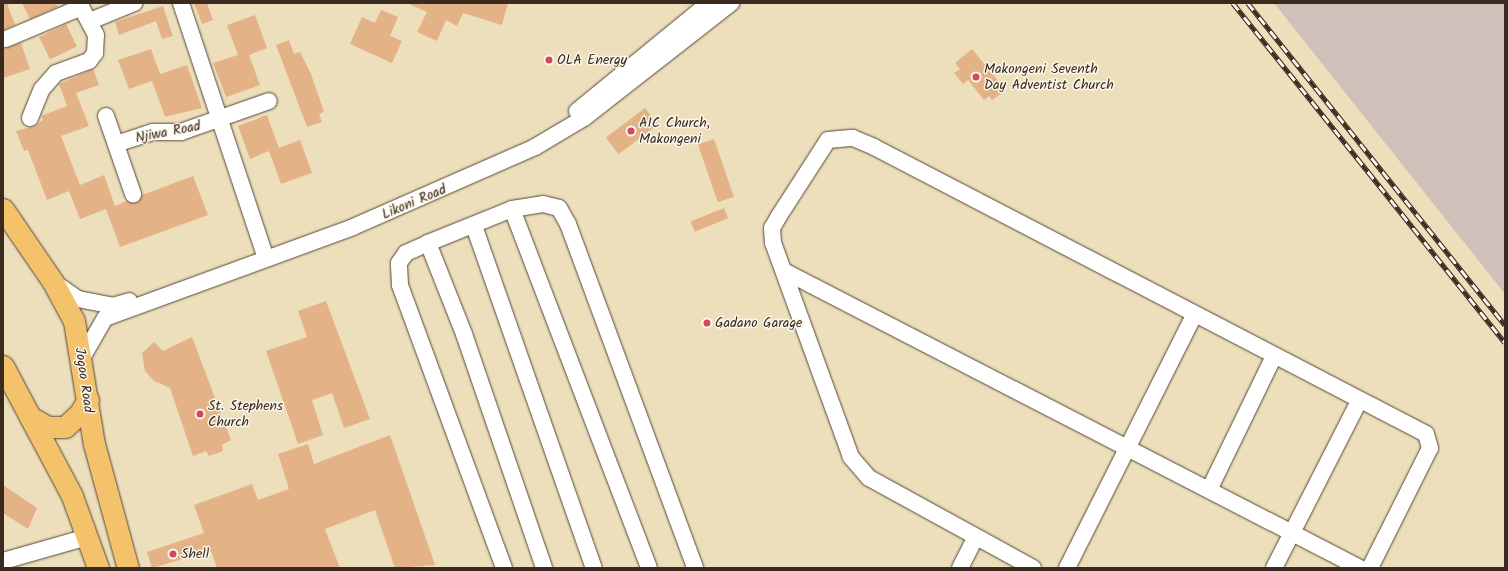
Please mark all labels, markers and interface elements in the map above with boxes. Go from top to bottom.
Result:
place label: OLA Energy [557,52,627,68]
marker: OLA Energy [544,55,554,65]
place label: Makongeni Seventh Day Adventist Church [984,61,1114,94]
marker: Makongeni Seventh Day Adventist Church [971,72,981,82]
place label: AIC Church, Makongeni [639,115,710,148]
street label: Njiwa Road [134,117,202,147]
marker: AIC Church, Makongeni [626,126,636,136]
street label: Likoni Road [379,181,449,223]
place label: Gadano Garage [715,315,802,331]
marker: Gadano Garage [702,318,712,328]
street label: Jogoo Road [71,346,97,414]
place label: St. Stephens Church [208,398,283,430]
marker: St. Stephens Church [195,409,205,419]
place label: Shell [181,546,209,562]
marker: Shell [168,549,178,559]

